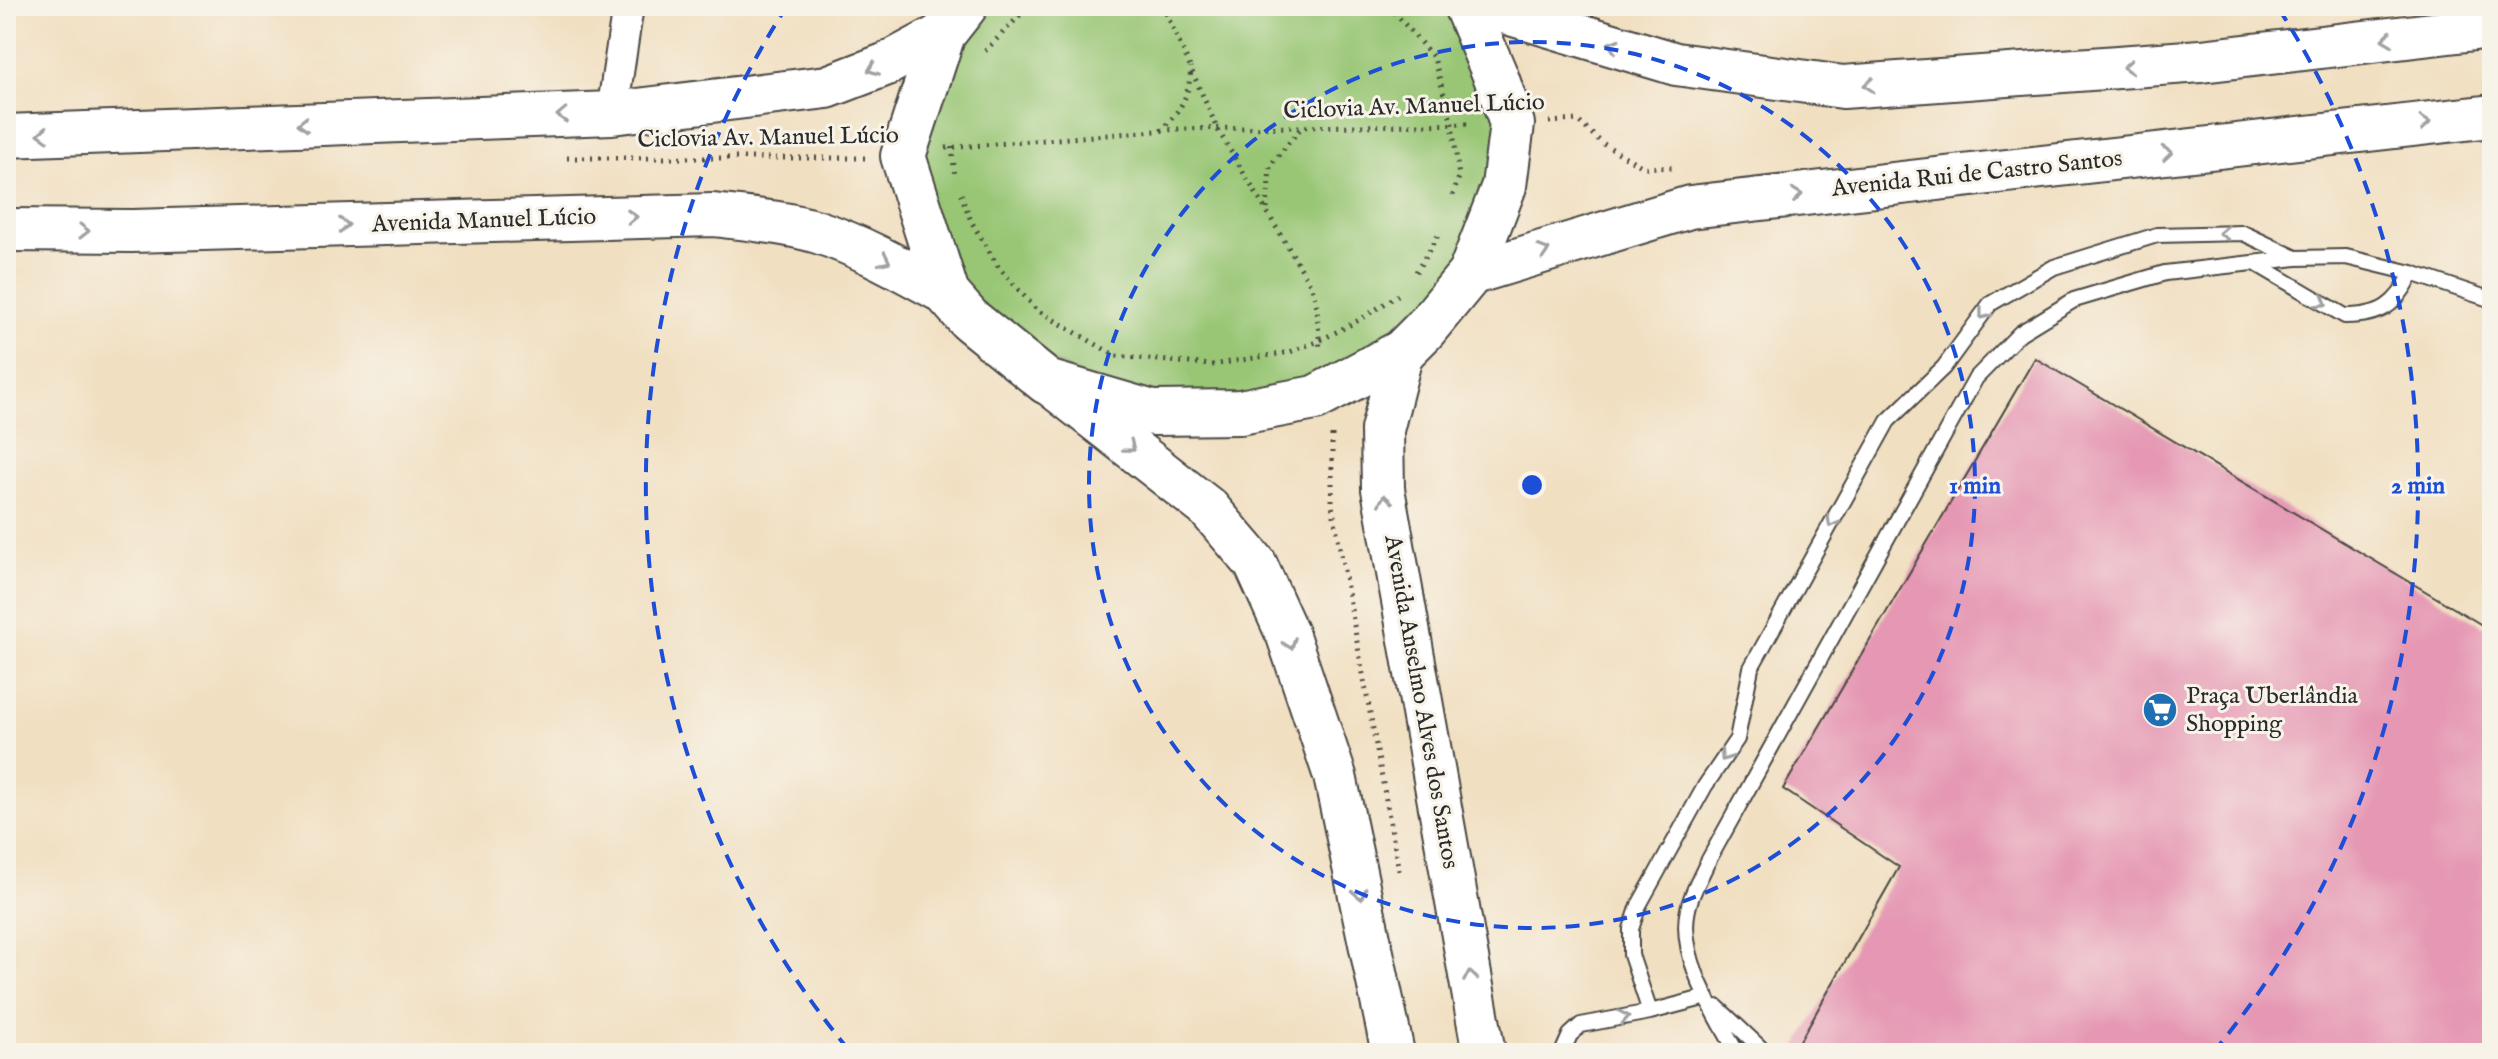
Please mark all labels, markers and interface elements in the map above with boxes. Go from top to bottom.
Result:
one-way arrow [2380,31,2393,48]
one-way arrow [1607,38,1621,54]
one-way arrow [2121,58,2134,75]
one-way arrow [867,59,881,76]
one-way arrow [1862,76,1875,93]
street label: Ciclovia Av. Manuel Lúcio [1283,87,1545,127]
one-way arrow [555,106,568,123]
one-way arrow [296,115,309,132]
one-way arrow [2419,115,2432,132]
street label: Ciclovia Av. Manuel Lúcio [637,120,899,156]
one-way arrow [36,125,49,142]
street label: Avenida Rui de Castro Santos [1829,143,2124,205]
one-way arrow [2160,144,2173,161]
one-way arrow [1791,186,1804,203]
street label: Avenida Manuel Lúcio [370,202,597,240]
one-way arrow [626,209,639,226]
one-way arrow [338,217,351,234]
one-way arrow [78,222,91,240]
one-way arrow [2217,224,2230,242]
one-way arrow [1537,244,1551,260]
one-way arrow [876,250,891,266]
one-way arrow [2313,292,2328,308]
one-way arrow [1979,305,1993,320]
one-way arrow [1121,437,1136,451]
centre of rings [1518,471,1546,499]
text: 1 min [1949,471,2001,502]
text: 2 min [2391,471,2445,502]
one-way arrow [1378,493,1395,507]
one-way arrow [1826,514,1842,528]
street label: Avenida Anselmo Alves dos Santos [1376,532,1466,871]
one-way arrow [1281,636,1297,650]
place label: Praça Uberlândia Shopping [2186,681,2359,740]
supermarket icon: Praça Uberlândia Shopping [2141,691,2179,729]
one-way arrow [1720,748,1735,762]
one-way arrow [1351,887,1368,900]
one-way arrow [1463,969,1480,983]
one-way arrow [1616,1009,1630,1026]

